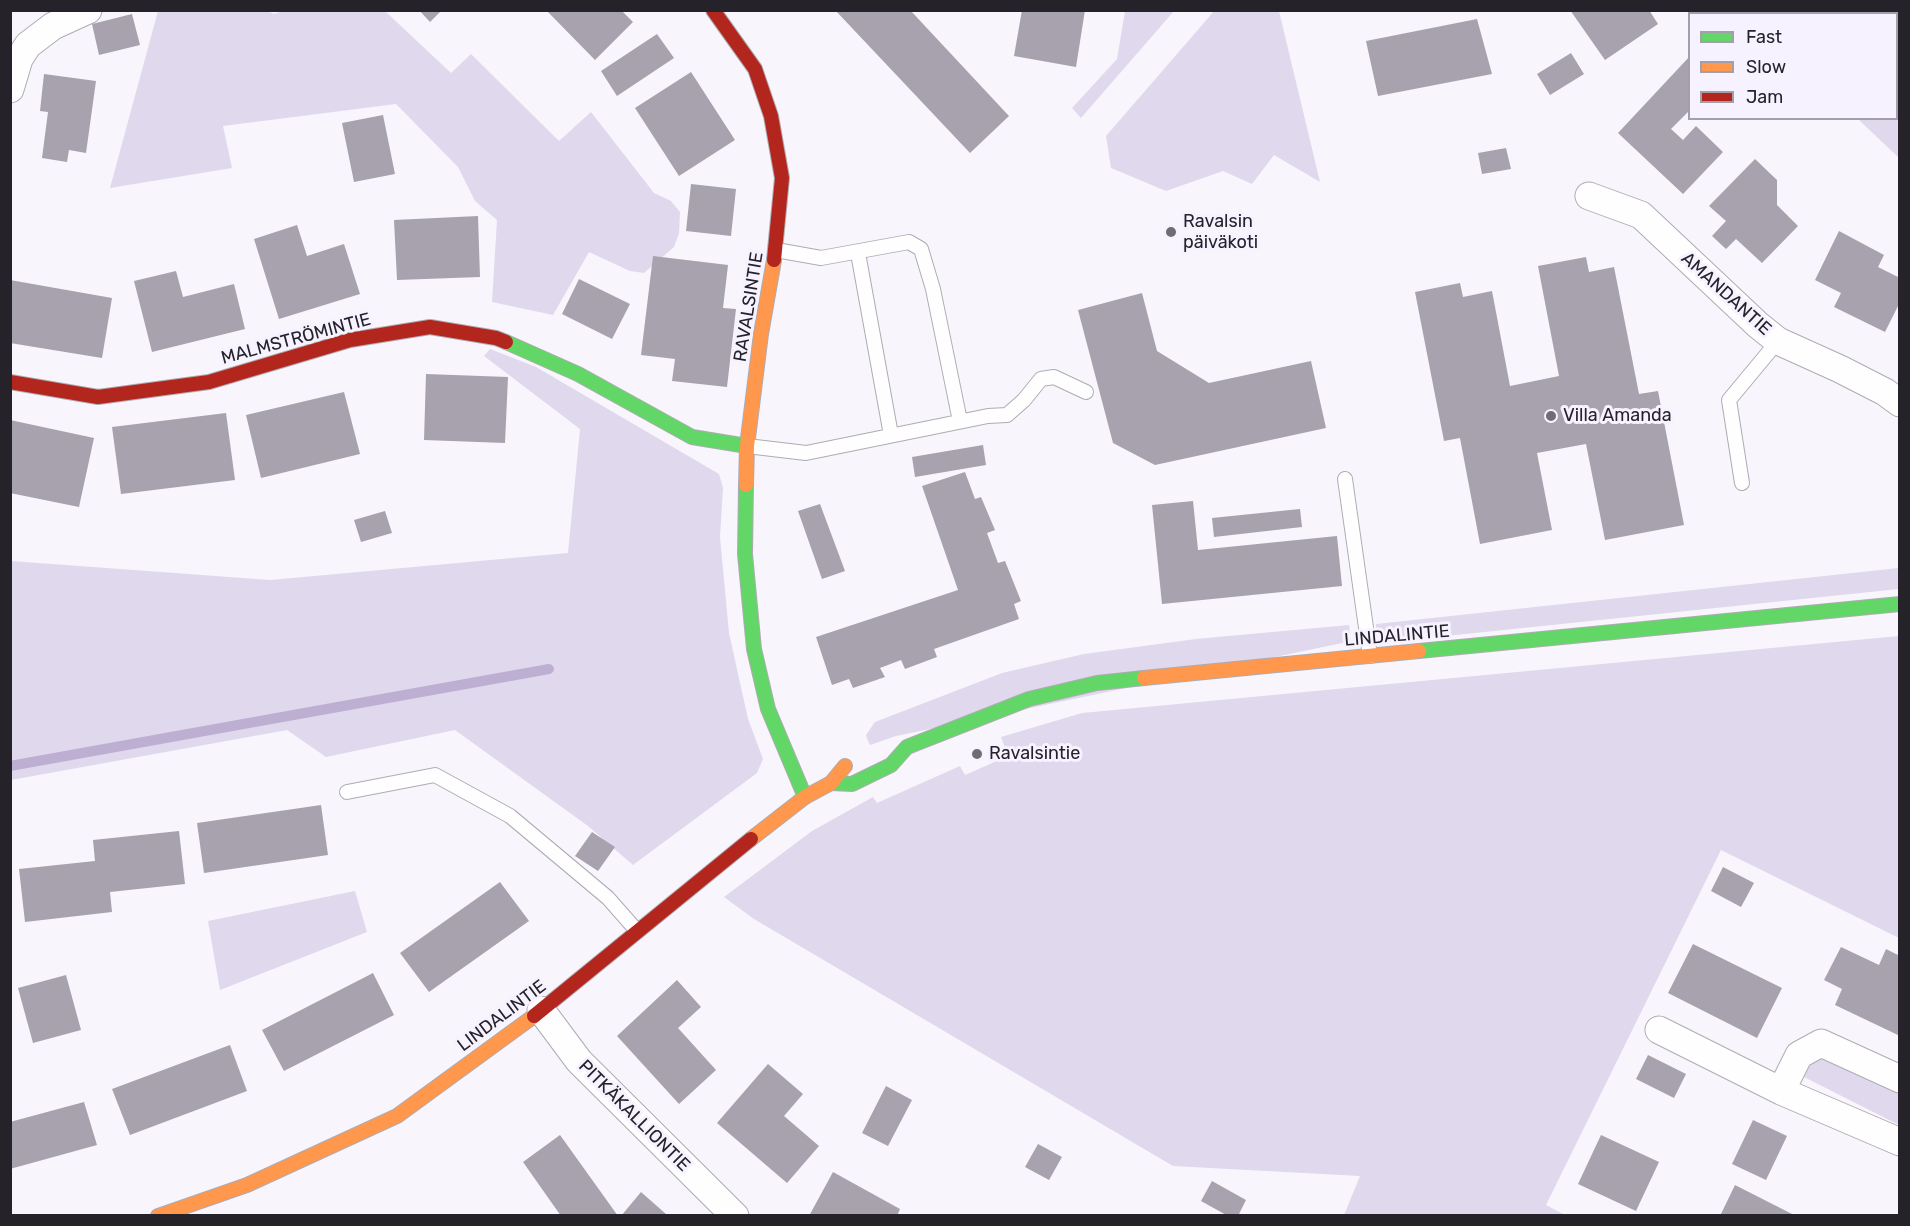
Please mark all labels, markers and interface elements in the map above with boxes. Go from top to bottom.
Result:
legend [1688,12,1898,120]
text: Fast [1746,26,1782,48]
text: Slow [1746,56,1786,78]
text: Jam [1746,86,1783,108]
place label: Ravalsin päiväkoti [1183,211,1258,254]
marker: Ravalsin päiväkoti [1164,225,1178,239]
street label: AMANDANTIE [1676,248,1776,340]
street label: RAVALSINTIE [730,251,768,363]
street label: MALMSTRÖMINTIE [219,309,373,369]
place label: Villa Amanda [1563,405,1672,427]
marker: Villa Amanda [1544,409,1558,423]
street label: LINDALINTIE [1343,621,1451,651]
place label: Ravalsintie [989,743,1080,765]
marker: Ravalsintie [970,747,984,761]
street label: LINDALINTIE [453,976,551,1056]
street label: PITKÄKALLIONTIE [574,1056,694,1176]

